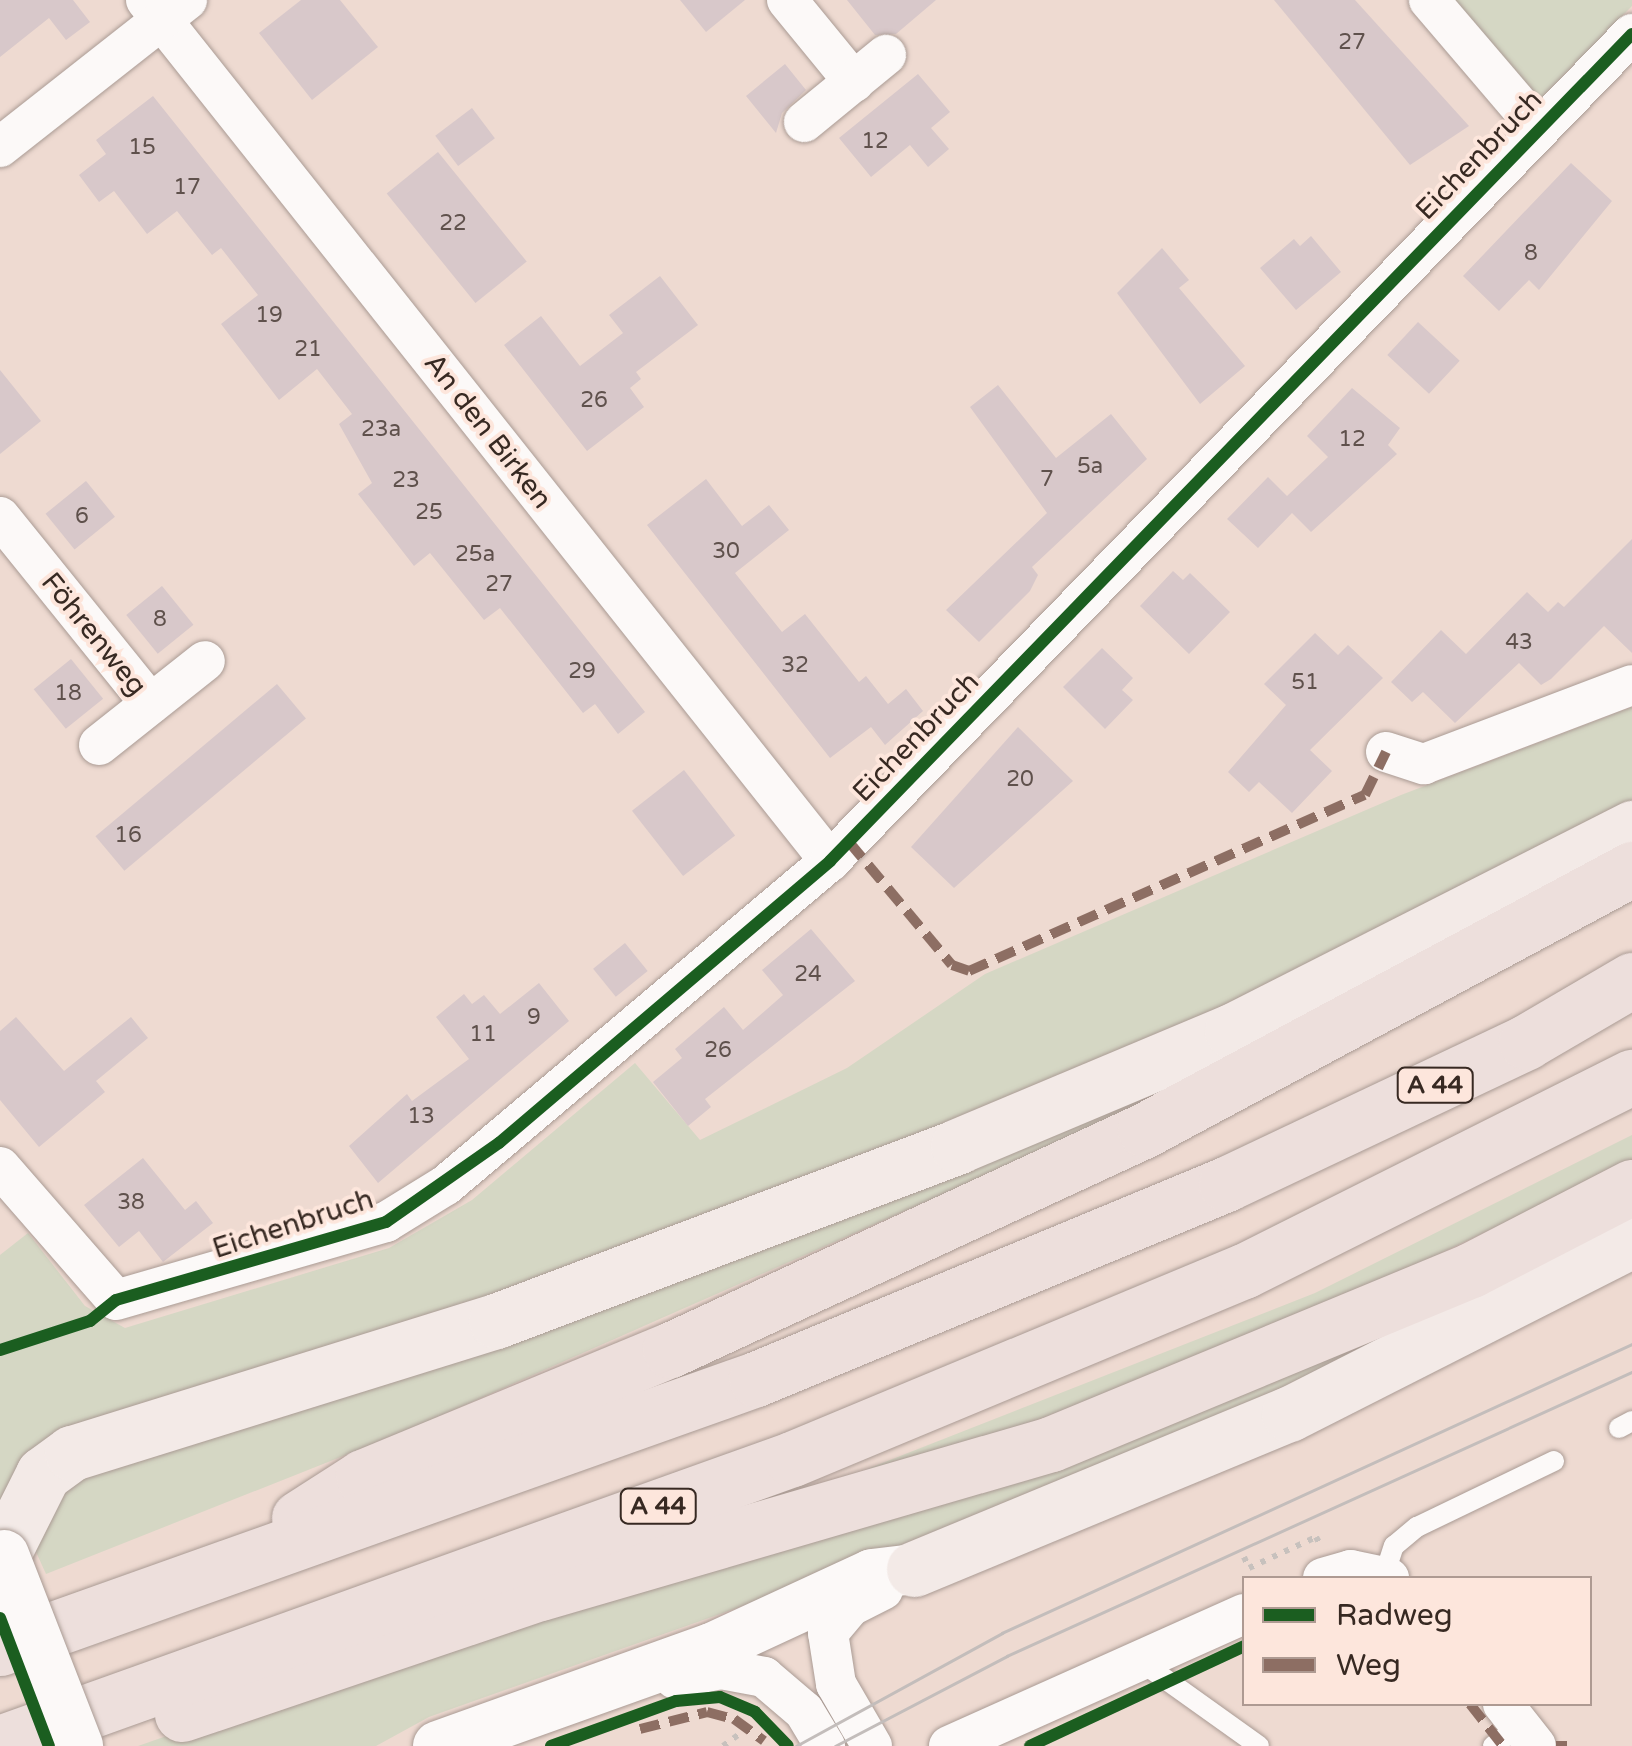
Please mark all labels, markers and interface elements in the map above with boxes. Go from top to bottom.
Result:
house number: 27 [1338,30,1366,56]
street label: Eichenbruch [1409,83,1549,227]
house number: 12 [861,129,889,155]
house number: 15 [128,135,156,161]
house number: 17 [173,175,201,201]
house number: 22 [439,211,467,237]
house number: 8 [1524,241,1538,267]
house number: 19 [255,303,283,329]
house number: 21 [294,337,322,363]
street label: An den Birken [417,347,559,515]
house number: 26 [580,388,608,414]
house number: 23a [361,417,401,443]
house number: 12 [1338,427,1366,453]
house number: 5a [1077,454,1103,480]
house number: 7 [1040,467,1054,493]
house number: 23 [392,468,420,494]
house number: 25 [415,500,443,526]
house number: 6 [75,504,89,530]
house number: 30 [712,539,740,565]
house number: 25a [455,542,495,568]
street label: Föhrenweg [34,566,154,702]
house number: 27 [485,572,513,598]
house number: 8 [153,607,167,633]
house number: 43 [1505,630,1533,656]
house number: 32 [781,653,809,679]
house number: 29 [568,659,596,685]
street label: Eichenbruch [846,665,986,809]
house number: 51 [1291,670,1319,696]
house number: 18 [54,681,82,707]
house number: 20 [1006,767,1034,793]
house number: 16 [114,823,142,849]
house number: 24 [794,962,822,988]
house number: 9 [527,1005,541,1031]
house number: 11 [469,1022,497,1048]
house number: 26 [704,1038,732,1064]
road number: A 44 [1395,1065,1475,1105]
house number: 13 [407,1104,435,1130]
street label: Eichenbruch [208,1182,378,1266]
house number: 38 [117,1190,145,1216]
road number: A 44 [618,1486,698,1526]
legend [1242,1576,1592,1706]
text: Radweg [1336,1597,1453,1634]
text: Weg [1336,1647,1401,1684]

